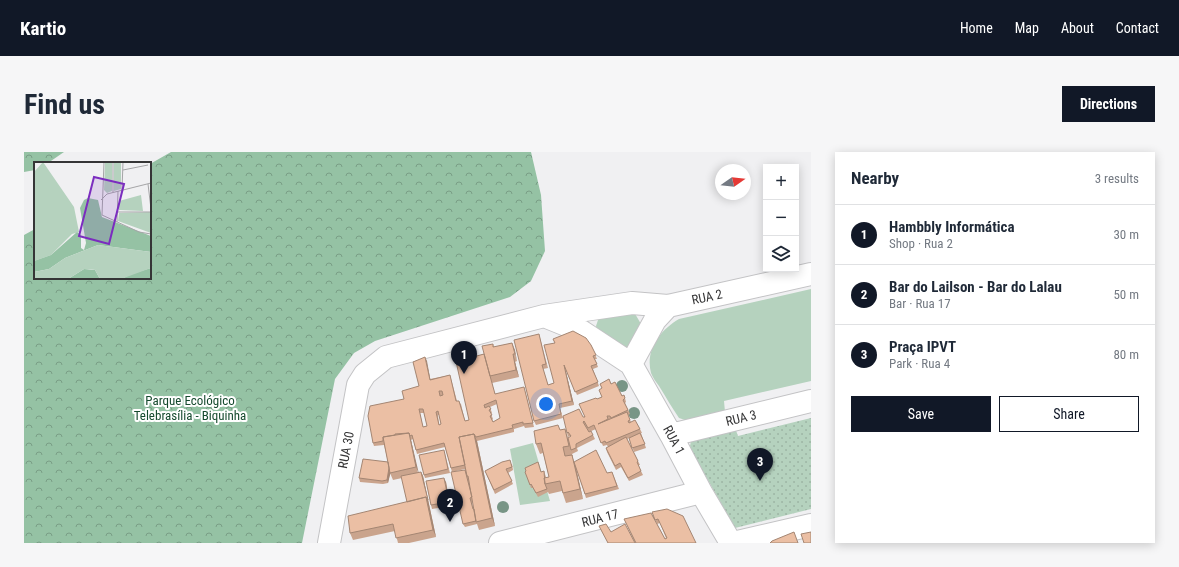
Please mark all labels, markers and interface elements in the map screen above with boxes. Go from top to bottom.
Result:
text: Kartio [20,17,66,40]
text: Home [960,20,993,36]
text: Map [1015,20,1039,36]
text: About [1061,20,1094,36]
text: Contact [1116,20,1159,36]
button: Directions [1062,86,1155,122]
text: Find us [24,88,105,121]
inset map [34,162,151,279]
north arrow [715,164,751,200]
map controls [763,164,799,272]
button: + [763,164,799,200]
text: Nearby [851,168,899,188]
text: 3 results [1095,171,1139,186]
button: − [763,200,799,236]
text: Hambbly Informática [889,218,1015,236]
text: 1 [861,227,867,242]
text: 30 m [1113,227,1139,242]
button: layers [763,236,799,272]
text: Shop · Rua 2 [889,236,953,251]
text: Bar do Lailson - Bar do Lalau [889,278,1062,296]
street label: RUA 2 [690,286,724,308]
text: 2 [861,287,867,302]
text: 50 m [1113,287,1139,302]
text: Bar · Rua 17 [889,296,951,311]
text: Praça IPVT [889,338,956,356]
pin: 1 [451,341,477,374]
text: 3 [861,347,867,362]
text: 80 m [1113,347,1139,362]
text: Park · Rua 4 [889,356,950,371]
park label: Parque Ecológico Telebrasília - Biquinha [134,393,246,423]
your location [536,394,556,414]
button: Save [851,396,991,432]
button: Share [999,396,1139,432]
street label: RUA 3 [724,407,758,429]
street label: RUA 1 [660,423,688,457]
street label: RUA 30 [335,430,357,470]
pin: 3 [747,448,773,481]
pin: 2 [437,489,463,522]
street label: RUA 17 [580,506,620,530]

